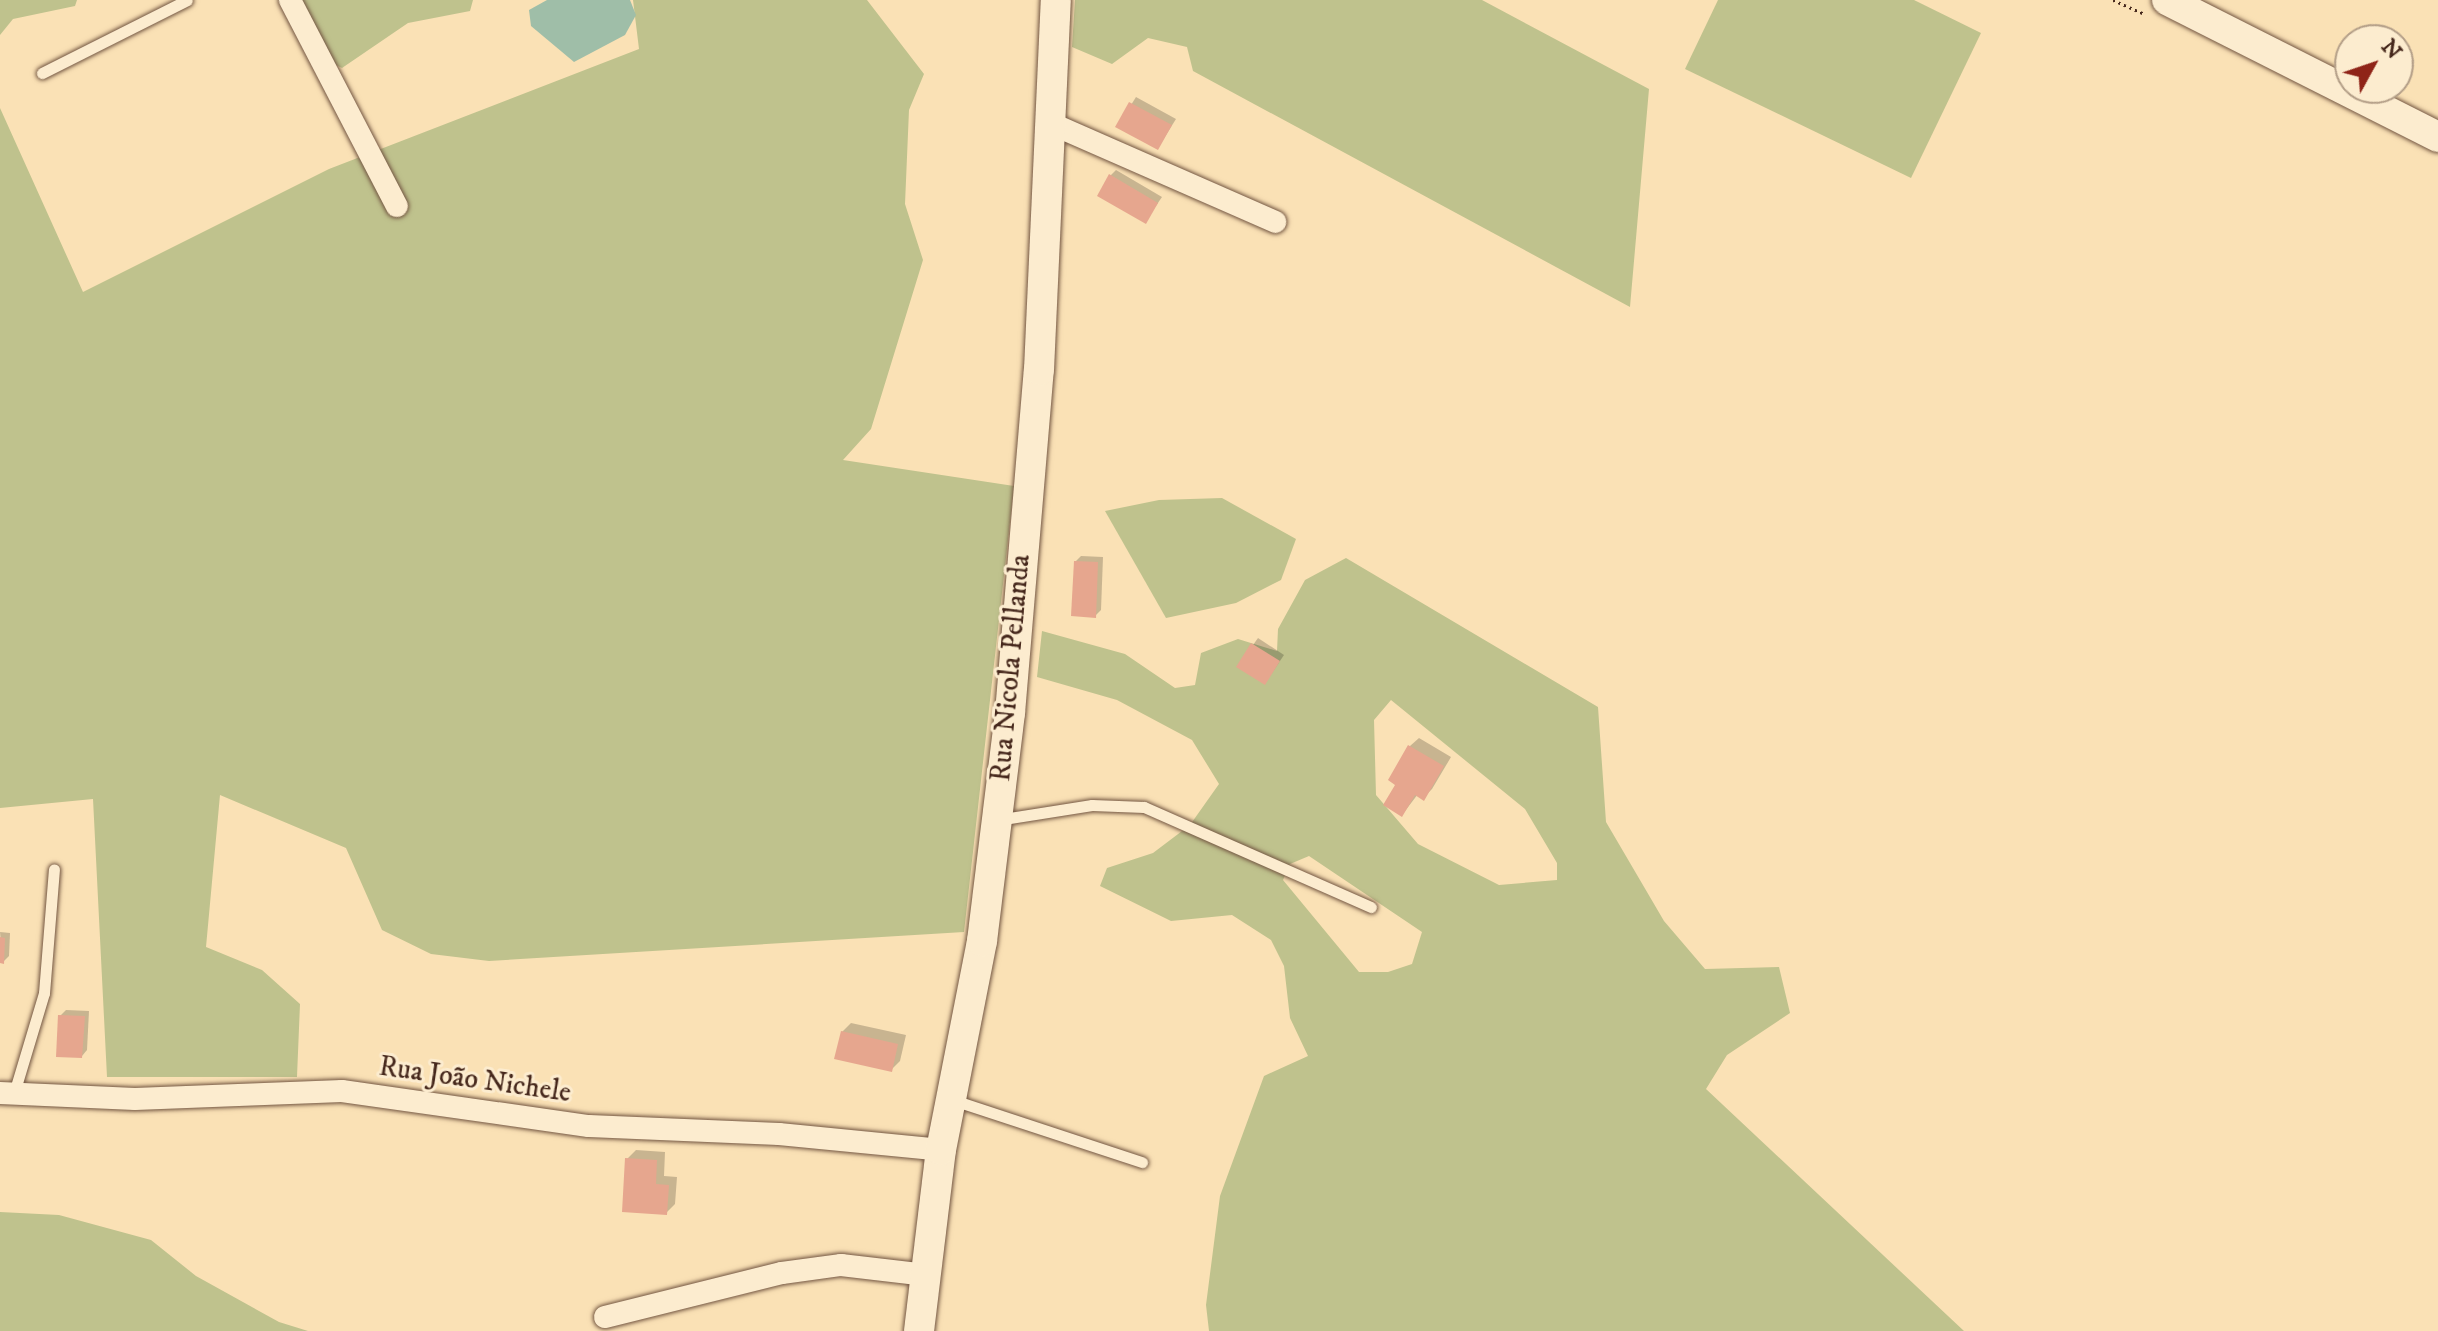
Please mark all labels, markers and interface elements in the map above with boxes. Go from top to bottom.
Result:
north arrow [2334,24,2414,104]
text: N [2375,34,2407,65]
street label: Rua Nicola Pellanda [984,553,1038,783]
street label: Rua João Nichele [377,1050,573,1110]

